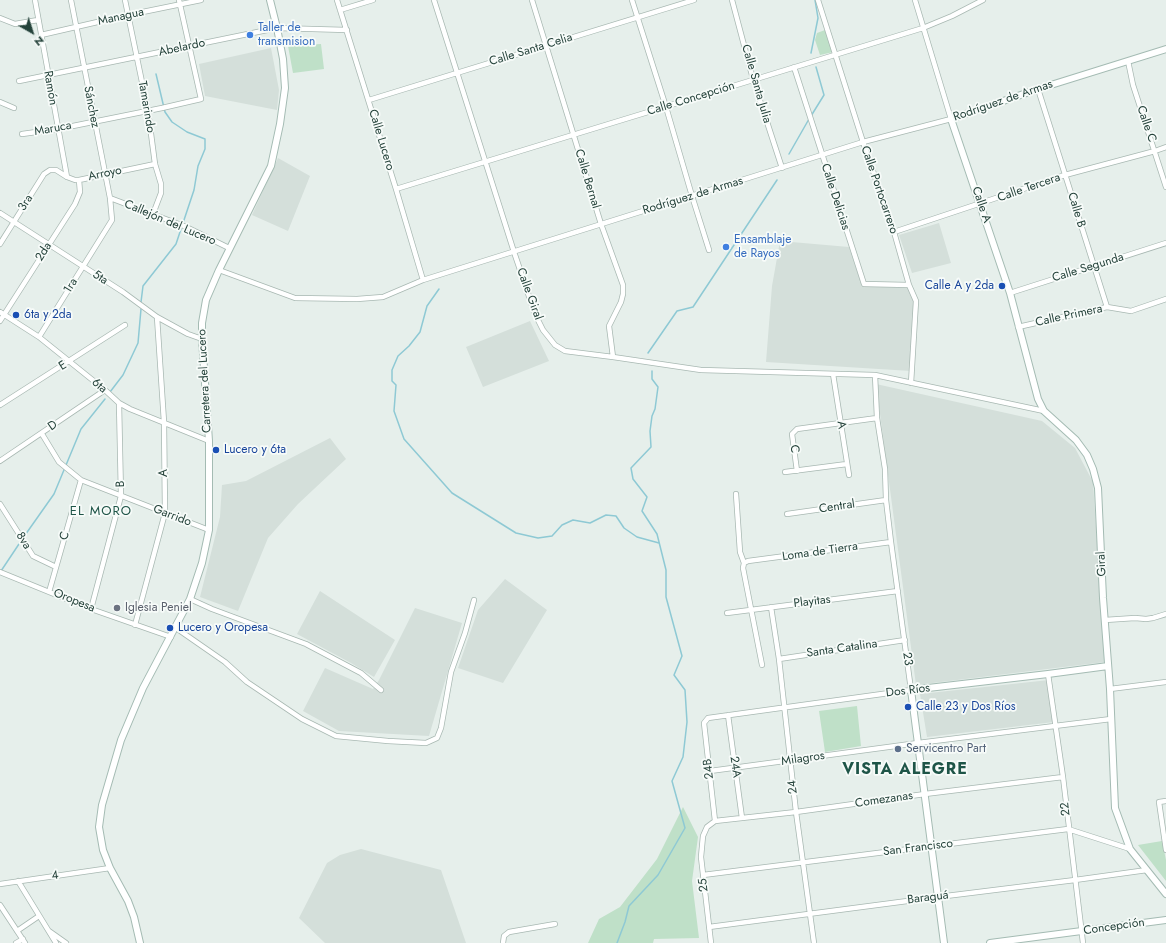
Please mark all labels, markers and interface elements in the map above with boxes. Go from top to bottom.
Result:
street label: Managua [97,5,145,29]
north arrow [12,12,52,52]
place label: Taller de transmision [258,21,315,49]
marker: Taller de transmision [245,30,255,40]
street label: Calle Santa Celia [488,31,574,69]
text: N [31,32,48,50]
street label: Abelardo [158,36,206,60]
street label: Calle Santa Julia [738,43,774,125]
street label: Ramón [40,70,60,106]
street label: Rodríguez de Armas [951,77,1055,125]
street label: Calle Concepción [645,79,737,119]
street label: Tamarindo [134,80,158,134]
street label: Sánchez [80,85,102,129]
street label: Calle C [1133,104,1159,144]
street label: Calle Lucero [365,108,397,172]
street label: Maruca [33,119,73,139]
street label: Calle Portocarrero [857,144,901,236]
street label: Calle Bernal [571,148,603,210]
street label: Calle Delicias [817,162,853,232]
street label: Arroyo [87,163,123,185]
street label: Calle Tercera [996,171,1062,205]
street label: Rodríguez de Armas [641,174,745,218]
street label: Calle A [968,185,994,225]
street label: Calle B [1064,191,1088,229]
street label: 3ra [16,192,36,214]
street label: Callejón del Lucero [122,197,218,249]
place label: Ensamblaje de Rayos [734,233,791,261]
street label: 2da [33,240,55,264]
marker: Ensamblaje de Rayos [721,242,731,252]
street label: Calle Segunda [1050,250,1126,286]
street label: Calle Giral [513,266,545,322]
street label: 5ta [90,268,110,288]
street label: 1ra [61,276,81,296]
place label: Calle A y 2da [925,279,994,293]
marker: Calle A y 2da [997,281,1007,291]
street label: Calle Primera [1034,302,1104,330]
place label: 6ta y 2da [24,308,71,322]
marker: 6ta y 2da [11,310,21,320]
street label: Carretera del Lucero [195,329,215,433]
street label: E [56,358,70,374]
street label: 6ta [88,375,110,397]
street label: D [46,418,60,434]
street label: A [833,420,849,430]
place label: Lucero y 6ta [224,443,286,457]
street label: C [786,444,802,454]
marker: Lucero y 6ta [211,445,221,455]
street label: A [157,469,171,477]
street label: B [114,481,128,487]
street label: Central [818,497,856,517]
street label: Garrido [151,502,193,530]
district label: EL MORO [70,504,132,520]
street label: 8va [12,530,34,552]
street label: C [57,530,73,542]
street label: Loma de Tierra [781,540,859,564]
street label: Giral [1094,551,1110,577]
street label: Oropesa [51,586,97,616]
street label: Playitas [793,593,831,611]
place label: Iglesia Peniel [125,601,192,615]
marker: Iglesia Peniel [112,603,122,613]
place label: Lucero y Oropesa [178,621,268,635]
marker: Lucero y Oropesa [165,623,175,633]
street label: Santa Catalina [806,637,878,661]
street label: 23 [899,651,915,667]
street label: Dos Ríos [885,681,931,701]
place label: Calle 23 y Dos Ríos [916,700,1016,714]
marker: Calle 23 y Dos Ríos [903,702,913,712]
place label: Servicentro Part [906,742,986,756]
marker: Servicentro Part [893,744,903,754]
street label: Milagros [780,749,826,769]
street label: 24A [726,755,744,779]
street label: 24B [701,758,717,780]
district label: VISTA ALEGRE [842,760,968,780]
street label: 24 [785,779,801,795]
street label: Comezanas [854,789,914,811]
street label: 22 [1058,801,1074,817]
street label: San Francisco [882,837,954,859]
street label: 4 [51,868,59,884]
street label: 25 [696,877,712,893]
street label: Baraguá [907,888,949,908]
street label: Concepción [1083,916,1145,938]

